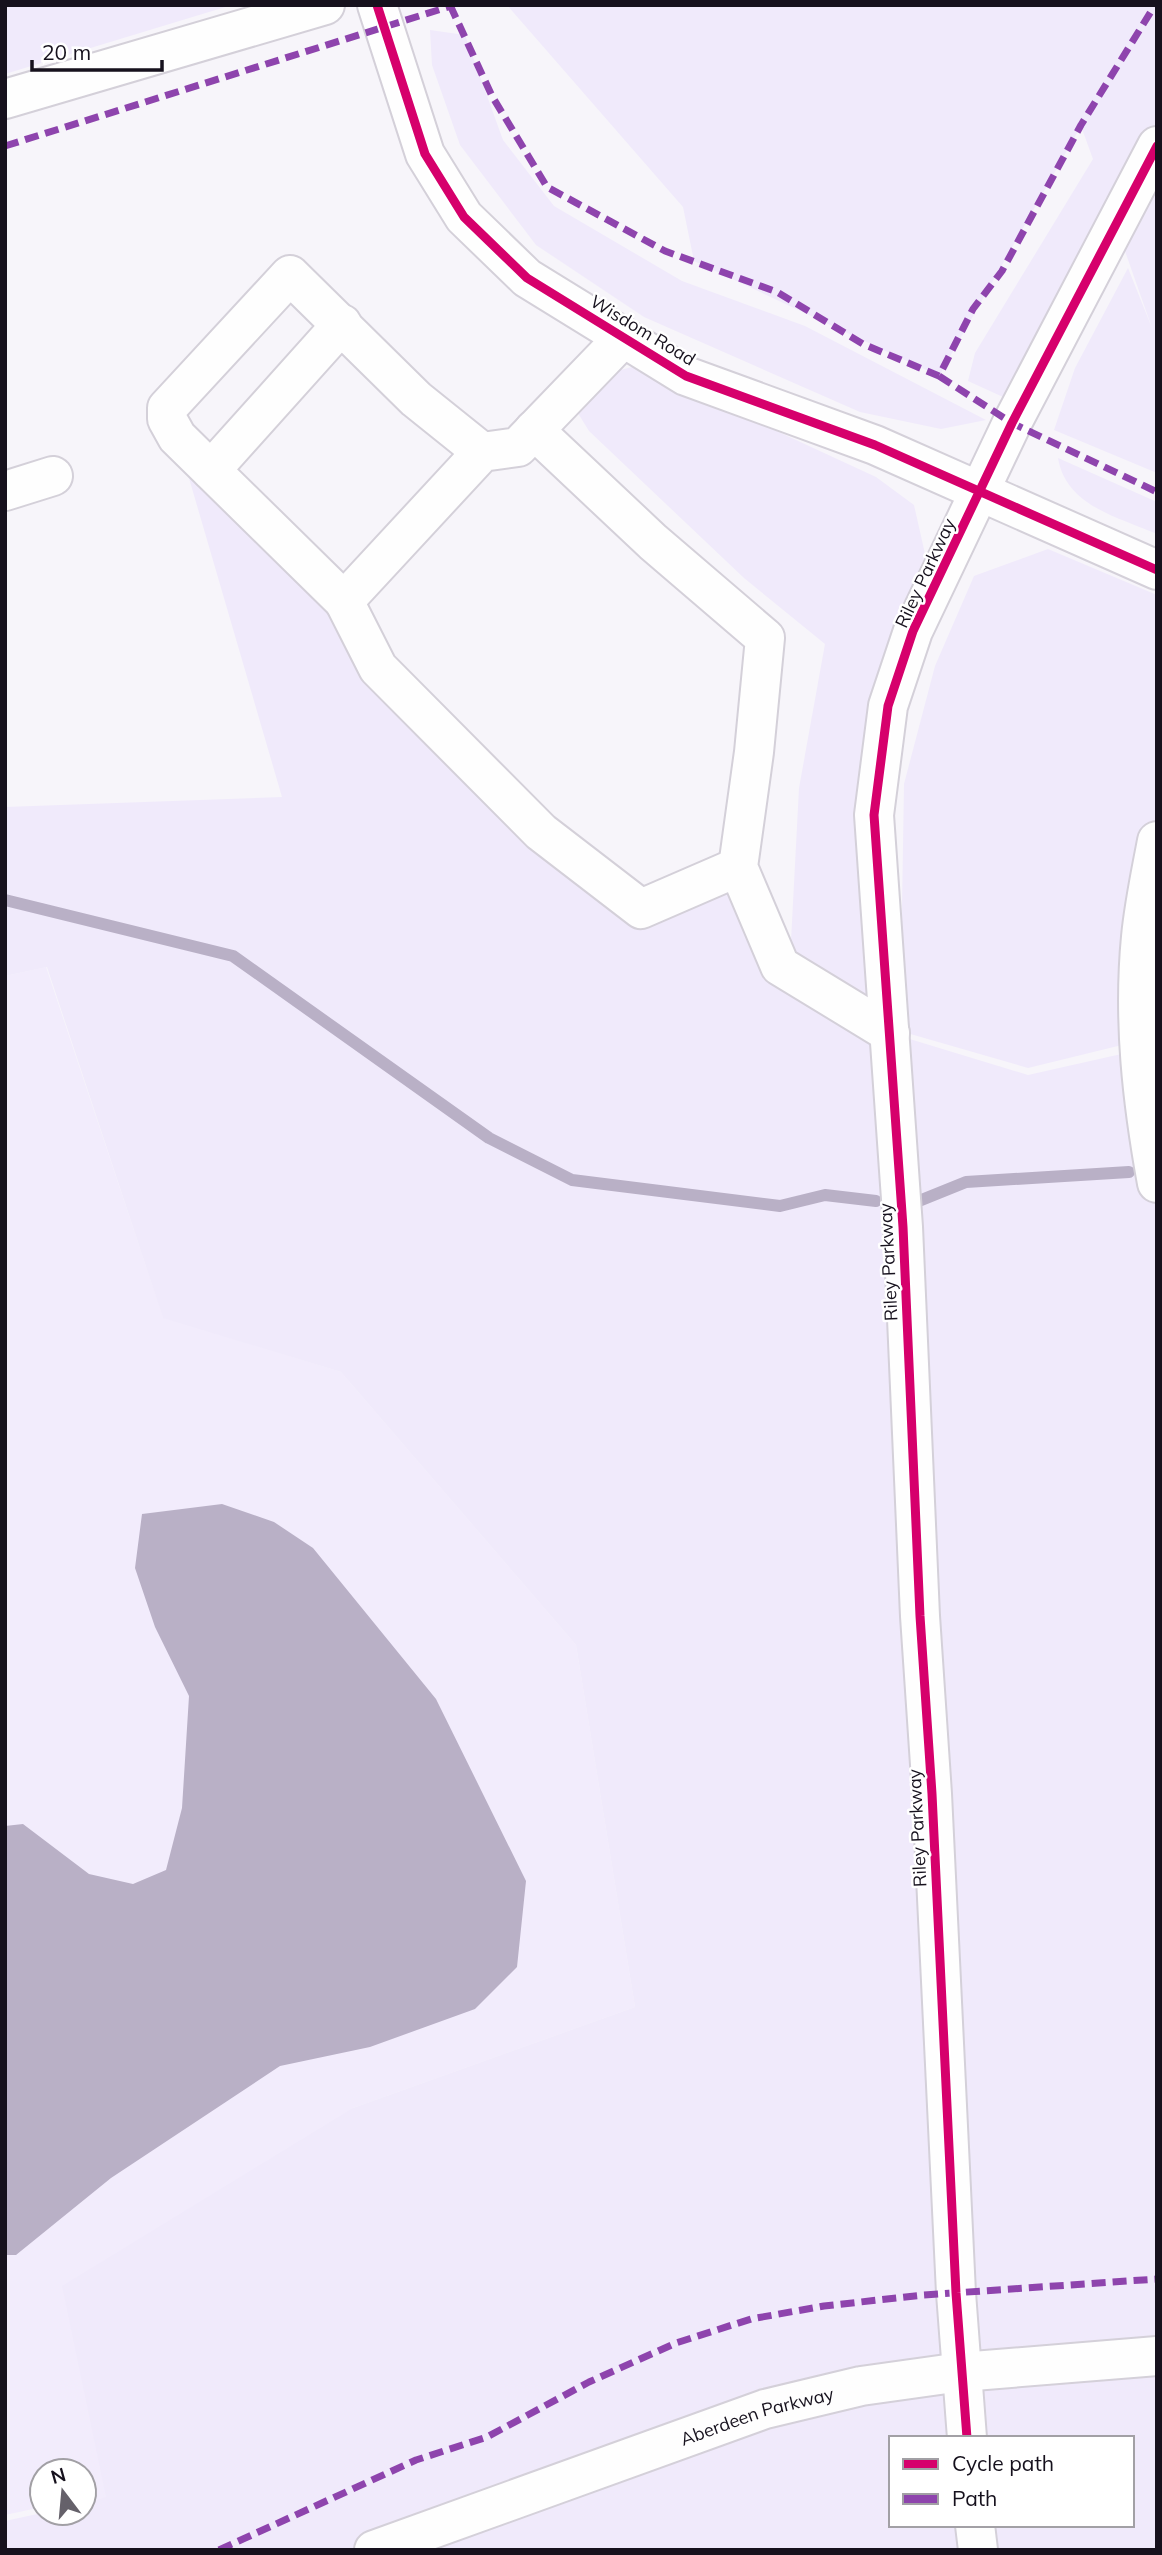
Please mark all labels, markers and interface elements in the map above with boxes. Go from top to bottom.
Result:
scale bar [32,28,161,72]
text: 20 m [42,39,91,65]
street label: Wisdom Road [586,290,700,370]
street label: Riley Parkway [890,514,961,631]
street label: Riley Parkway [873,1202,903,1322]
street label: Riley Parkway [902,1768,932,1888]
street label: Aberdeen Parkway [677,2381,836,2450]
legend [889,2436,1134,2527]
text: Cycle path [952,2450,1054,2476]
north arrow [28,2457,98,2527]
text: N [48,2462,69,2489]
text: Path [952,2485,997,2511]

